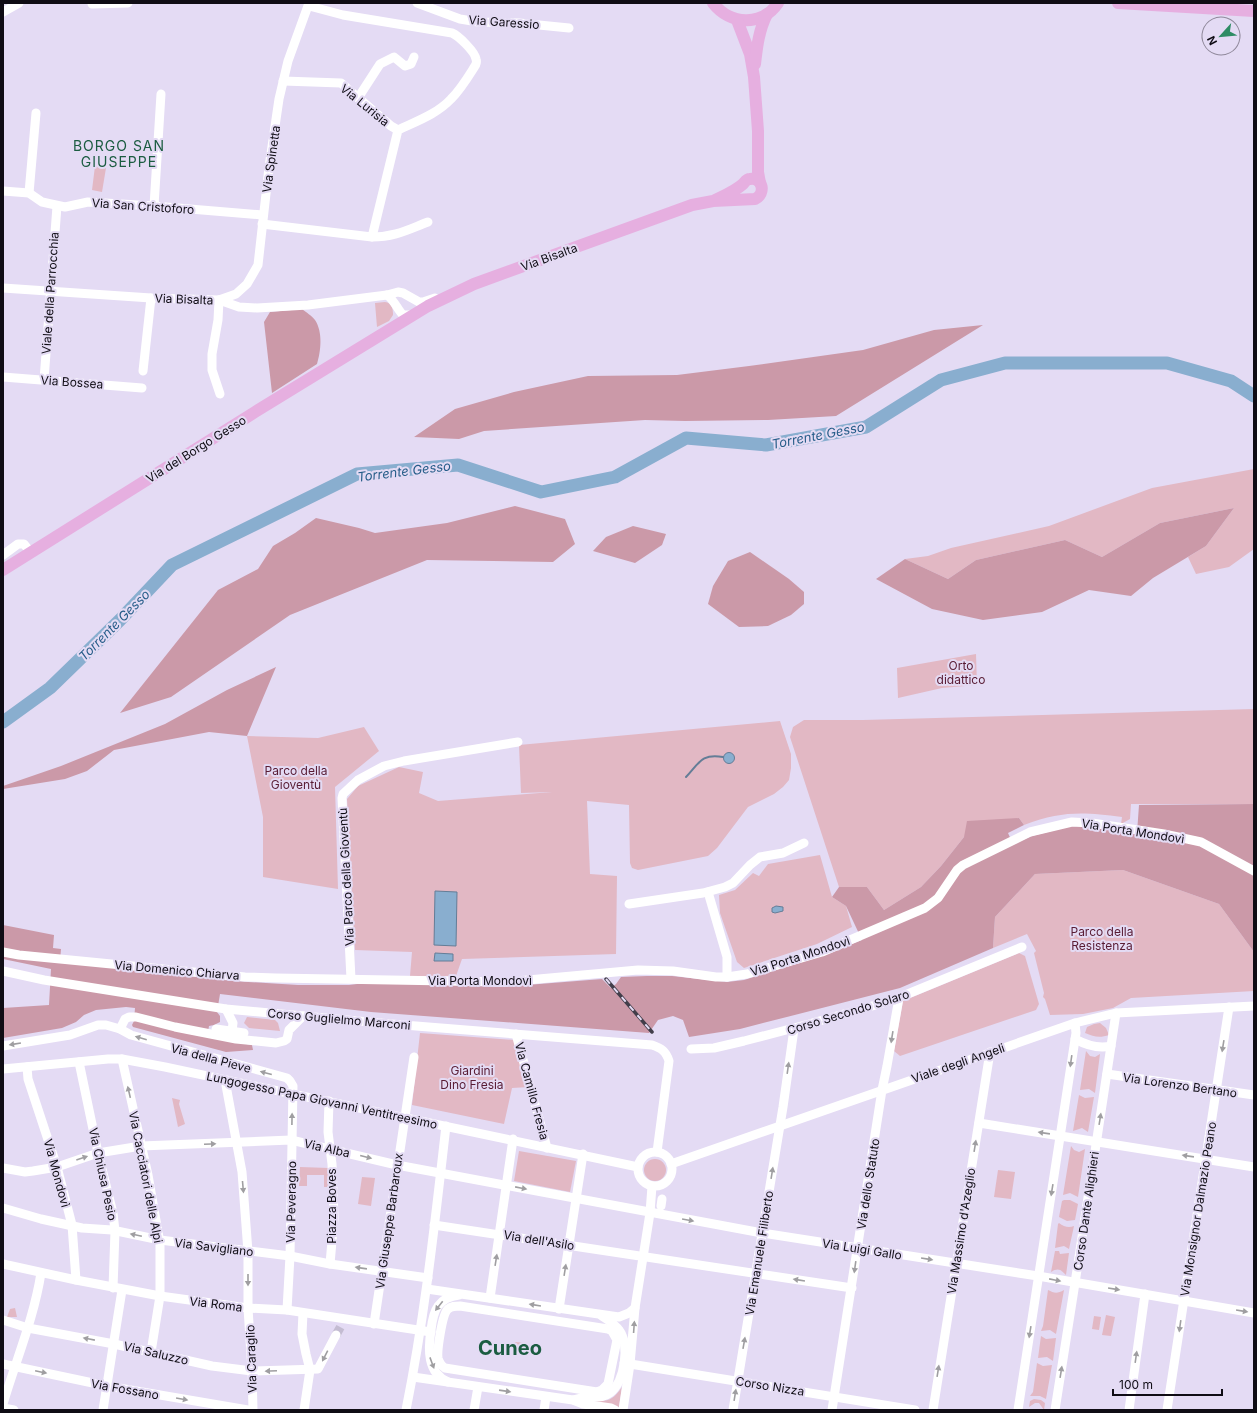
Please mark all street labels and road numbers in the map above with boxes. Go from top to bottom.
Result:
street label: Via Garessio [468,12,540,32]
street label: Via Lurisia [337,81,393,129]
street label: Via Spinetta [259,124,283,194]
street label: Via San Cristoforo [91,195,195,217]
street label: Viale della Parrocchia [38,231,62,355]
street label: Via Bisalta [519,240,579,274]
street label: Via Bisalta [154,290,214,308]
street label: Via Bossea [40,372,104,392]
street label: Via del Borgo Gesso [143,412,249,486]
street label: Via Parco della Gioventù [335,808,357,946]
street label: Via Porta Mondovì [1080,815,1186,847]
street label: Via Porta Mondovì [748,933,852,979]
street label: Via Domenico Chiarva [114,957,240,983]
street label: Via Porta Mondovì [428,973,532,988]
street label: Corso Secondo Solaro [785,986,911,1038]
street label: Corso Guglielmo Marconi [267,1005,411,1033]
street label: Via della Pieve [169,1040,253,1076]
street label: Via Camillo Fresia [512,1040,552,1142]
street label: Viale degli Angeli [909,1040,1007,1086]
street label: Lungogesso Papa Giovanni Ventitreesimo [205,1068,439,1132]
street label: Via Lorenzo Bertano [1122,1070,1238,1100]
street label: Via Cacciatori delle Alpi [126,1110,166,1244]
street label: Via Monsignor Dalmazio Peano [1177,1121,1219,1297]
street label: Via Chiusa Pesio [86,1126,120,1222]
street label: Via Alba [303,1135,351,1161]
street label: Via Mondovì [41,1137,73,1209]
street label: Via dello Statuto [853,1137,883,1231]
street label: Corso Dante Alighieri [1070,1150,1102,1272]
street label: Via Giuseppe Barbaroux [372,1152,406,1290]
street label: Via Peveragno [283,1161,299,1243]
street label: Via Massimo d'Azeglio [944,1167,978,1295]
street label: Piazza Boves [324,1168,339,1244]
street label: Via Emanuele Filiberto [742,1190,776,1316]
street label: Via dell'Asilo [502,1227,576,1253]
street label: Via Savigliano [174,1235,254,1259]
street label: Via Luigi Gallo [821,1235,903,1263]
street label: Via Roma [189,1293,243,1315]
street label: Via Caraglio [242,1325,260,1393]
street label: Via Saluzzo [122,1338,190,1368]
street label: Corso Nizza [735,1373,805,1399]
street label: Via Fossano [90,1376,160,1402]

